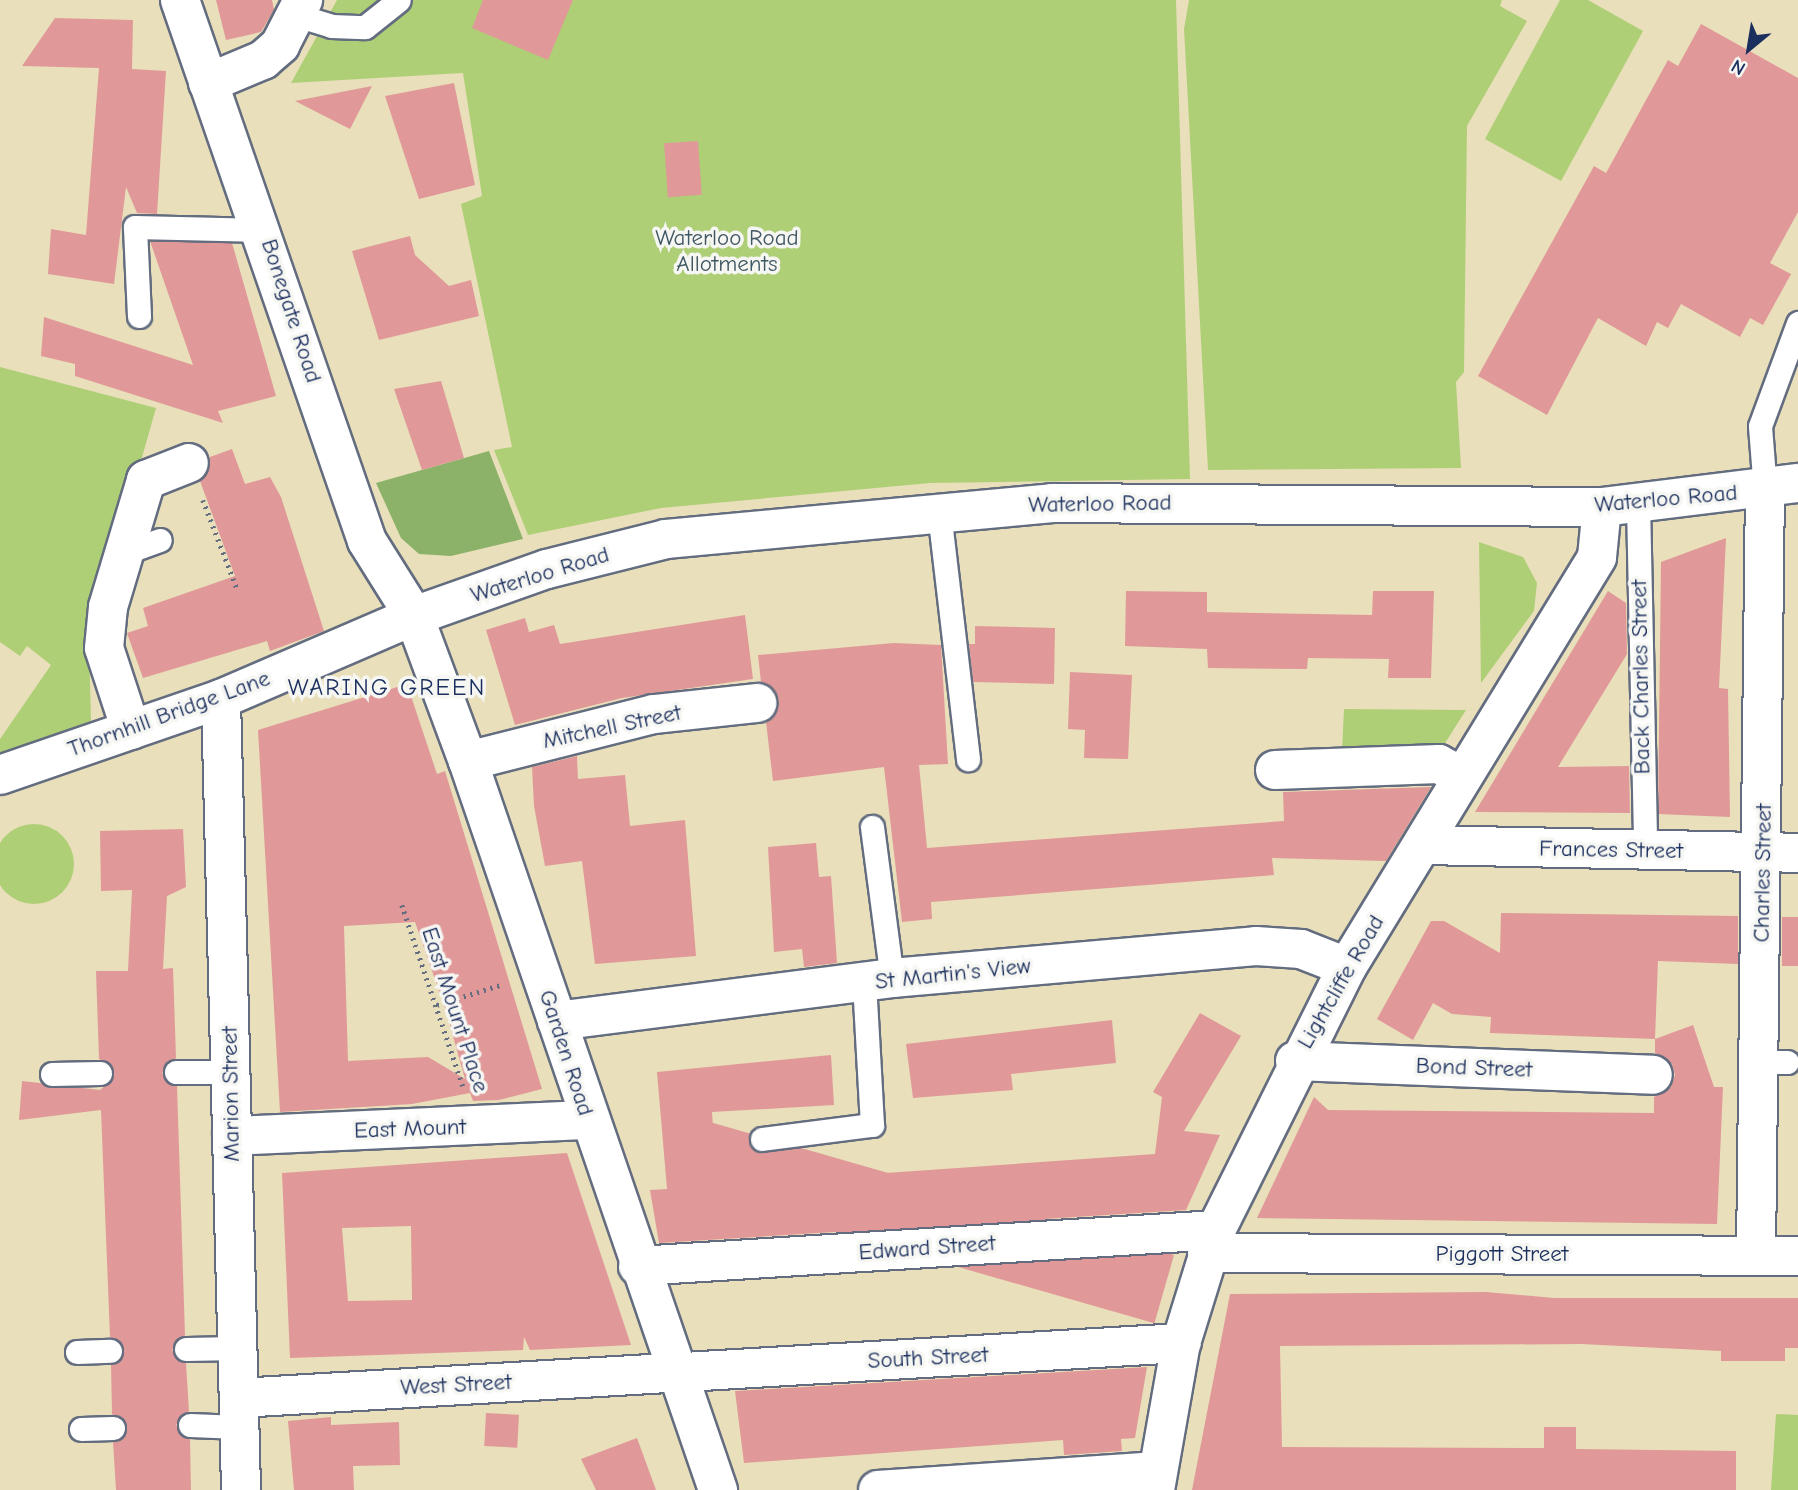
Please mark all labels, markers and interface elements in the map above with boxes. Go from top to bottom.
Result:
north arrow [1714,14,1784,84]
text: N [1728,55,1749,80]
park label: Waterloo Road Allotments [655,224,799,278]
street label: Bonegate Road [255,236,327,386]
street label: Waterloo Road [1593,479,1739,519]
street label: Waterloo Road [1028,489,1172,519]
street label: Waterloo Road [467,541,613,609]
street label: Back Charles Street [1626,579,1656,775]
street label: Thornhill Bridge Lane [64,665,274,763]
district label: WARING GREEN [289,674,485,702]
street label: Mitchell Street [540,699,684,755]
street label: Charles Street [1748,803,1778,943]
street label: Frances Street [1539,835,1683,865]
street label: Lightcliffe Road [1292,910,1390,1054]
street label: East Mount Place [415,924,495,1096]
street label: St Martin's View [874,952,1032,996]
street label: Garden Road [533,987,599,1119]
street label: Marion Street [216,1026,246,1162]
street label: Bond Street [1415,1052,1533,1084]
street label: East Mount [354,1113,466,1145]
street label: Edward Street [858,1229,996,1267]
street label: Piggott Street [1436,1240,1568,1268]
street label: South Street [867,1341,989,1375]
street label: West Street [400,1368,512,1402]

